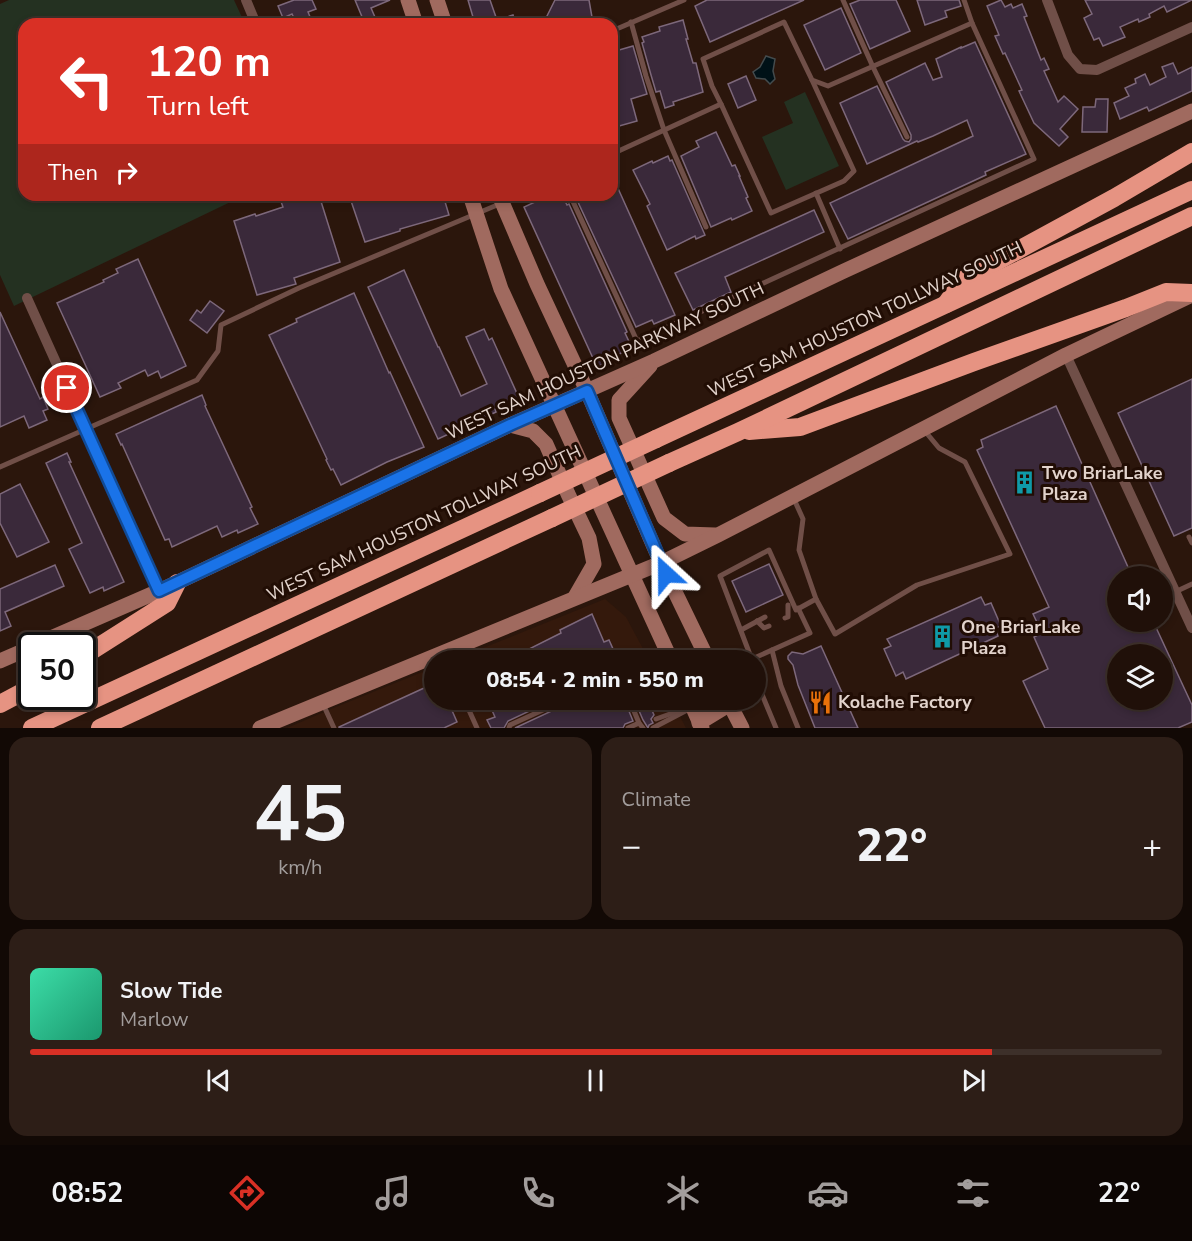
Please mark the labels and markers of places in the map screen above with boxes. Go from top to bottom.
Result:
pin [41,362,92,413]
place label: Two BriarLake Plaza [1042,461,1163,506]
building icon: Two BriarLake Plaza [1011,470,1037,496]
place label: One BriarLake Plaza [961,615,1081,660]
building icon: One BriarLake Plaza [930,624,956,650]
restaurant icon: Kolache Factory [807,689,833,715]
place label: Kolache Factory [838,690,972,714]

